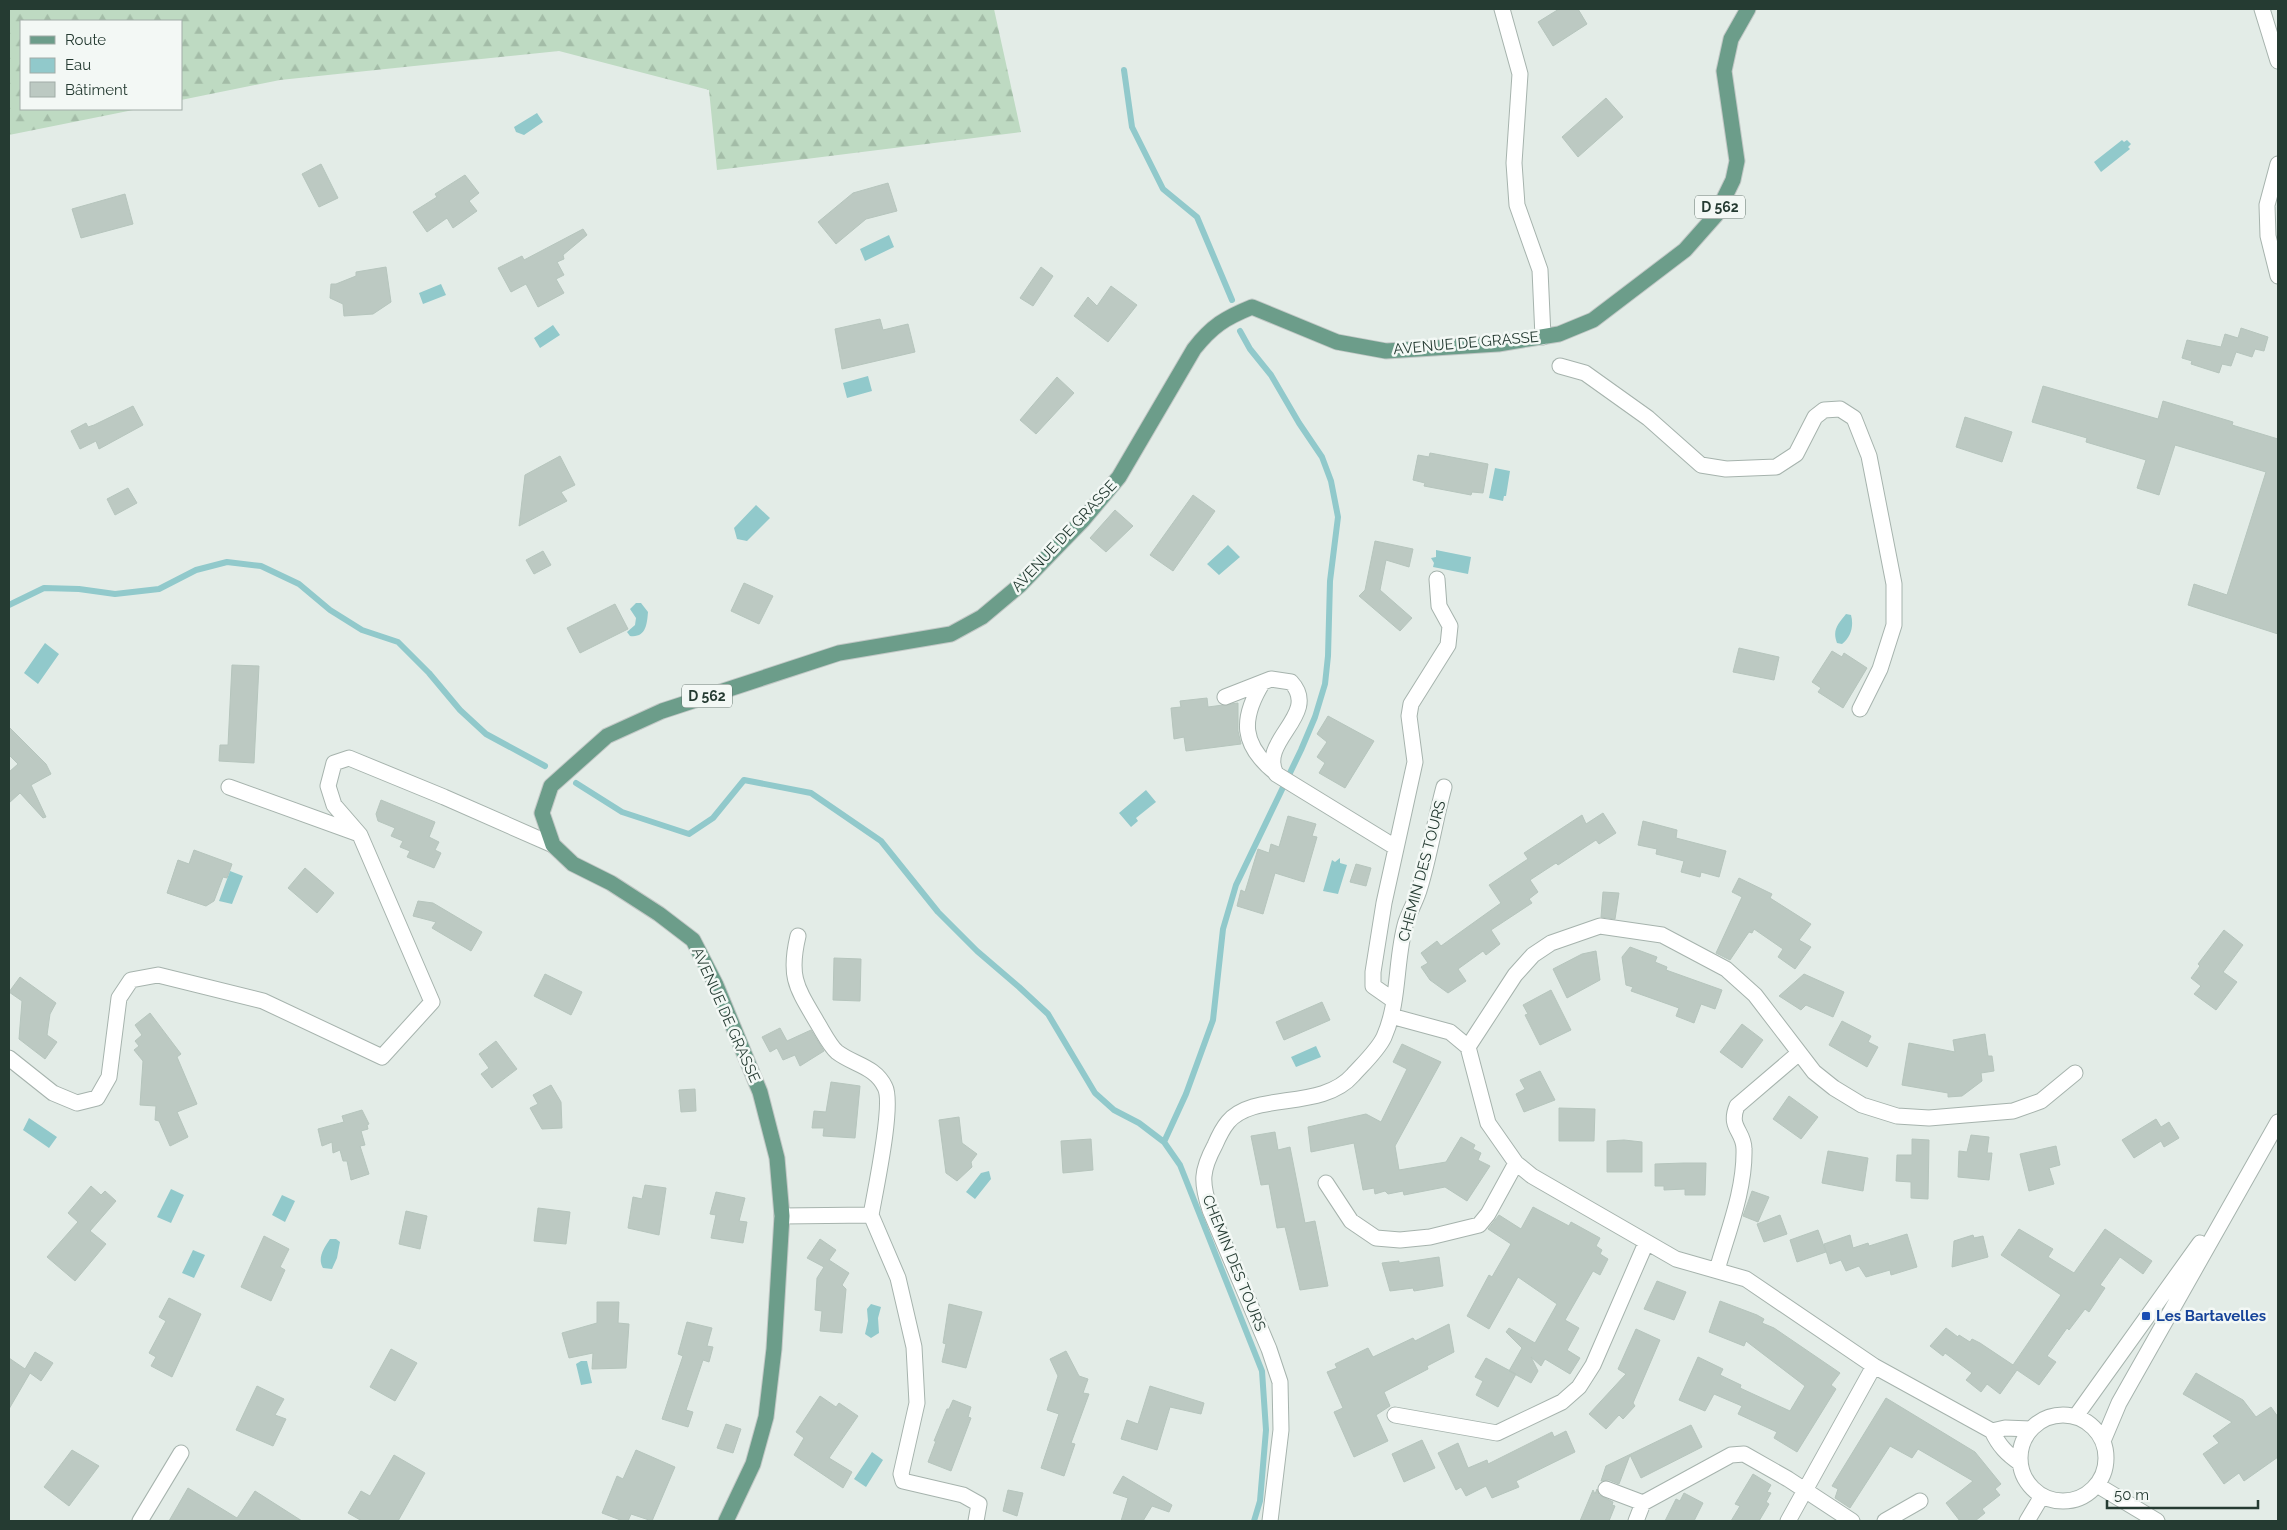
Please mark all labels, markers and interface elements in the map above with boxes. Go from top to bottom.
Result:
legend [20,20,182,110]
text: Route [65,31,106,49]
text: Eau [65,56,91,74]
text: Bâtiment [65,81,128,99]
road number: D 562 [1695,196,1745,218]
street label: AVENUE DE GRASSE [1393,328,1539,358]
street label: AVENUE DE GRASSE [1008,476,1120,596]
road number: D 562 [682,684,732,708]
street label: CHEMIN DES TOURS [1394,798,1450,944]
street label: AVENUE DE GRASSE [688,945,764,1085]
street label: CHEMIN DES TOURS [1198,1192,1270,1334]
place label: Les Bartavelles [2156,1307,2266,1325]
marker: Les Bartavelles [2140,1310,2152,1322]
scale bar [2107,1478,2258,1510]
text: 50 m [2114,1486,2149,1504]

